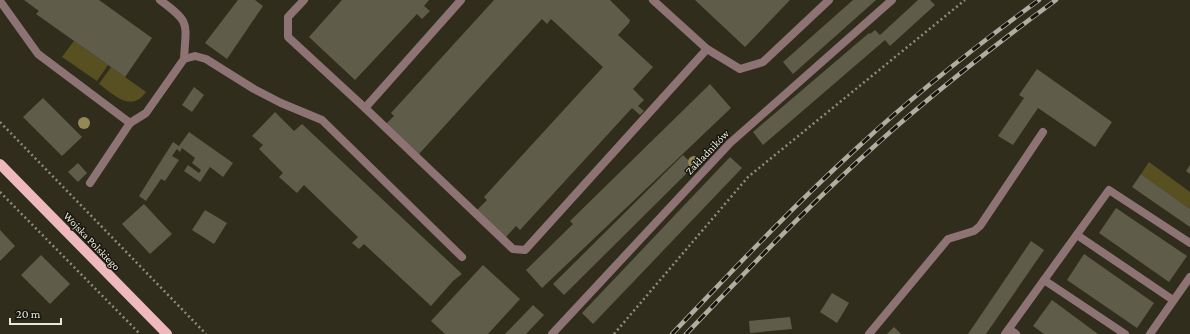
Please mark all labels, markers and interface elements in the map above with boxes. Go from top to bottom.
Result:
street label: Zakładników [683,127,732,177]
street label: Wojska Polskiego [61,209,123,274]
scale bar [10,300,61,326]
text: 20 m [16,307,41,321]

